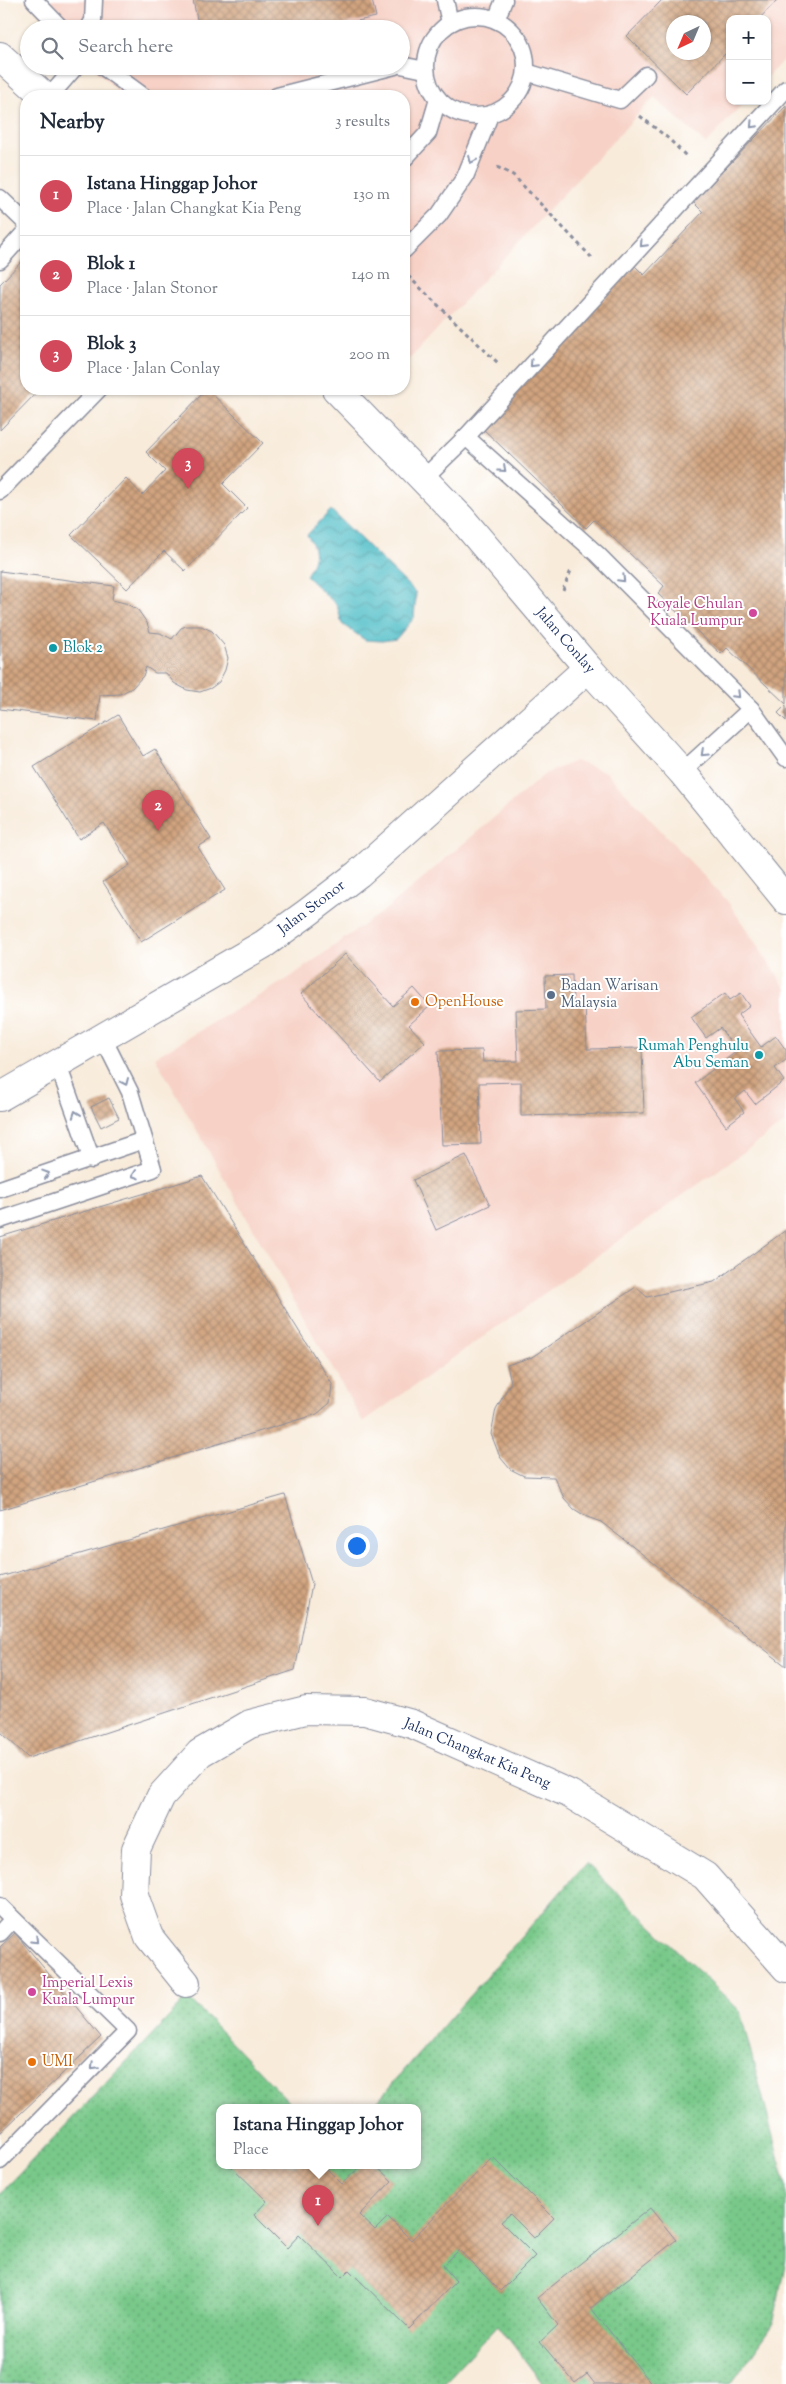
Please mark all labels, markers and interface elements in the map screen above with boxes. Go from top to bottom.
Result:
north arrow [666,15,711,60]
map controls [726,15,771,105]
button: + [726,15,771,60]
search box [20,20,410,75]
icon: search [38,34,66,62]
text: Search here [78,34,173,61]
button: − [726,60,771,105]
text: Nearby [40,108,105,138]
text: 3 results [335,111,390,134]
one-way arrow [750,119,759,128]
one-way arrow [468,155,479,164]
text: Istana Hinggap Johor [87,171,257,198]
text: 1 [53,184,59,207]
text: 130 m [353,184,390,207]
text: Place · Jalan Changkat Kia Peng [87,198,301,221]
one-way arrow [640,239,649,248]
text: Blok 1 [87,251,135,278]
text: 2 [52,264,60,287]
text: 140 m [352,264,390,287]
text: Place · Jalan Stonor [87,278,218,301]
text: Blok 3 [87,331,136,358]
text: 3 [53,344,59,367]
text: 200 m [349,344,390,367]
text: Place · Jalan Conlay [87,358,220,381]
one-way arrow [530,359,539,368]
pin: 3 [172,448,204,489]
one-way arrow [497,463,506,472]
one-way arrow [616,574,625,583]
place label: Royale Chulan Kuala Lumpur [647,594,743,632]
street label: Jalan Conlay [530,603,600,679]
marker: Royale Chulan Kuala Lumpur [747,607,759,619]
place label: Blok 2 [63,638,103,659]
marker: Blok 2 [47,642,59,654]
one-way arrow [731,689,740,698]
one-way arrow [701,747,710,756]
pin: 2 [142,790,174,831]
street label: Jalan Stonor [273,876,350,941]
place label: Badan Warisan Malaysia [561,976,659,1014]
marker: Badan Warisan Malaysia [545,989,557,1001]
place label: OpenHouse [425,992,504,1013]
marker: OpenHouse [409,996,421,1008]
place label: Rumah Penghulu Abu Seman [638,1036,749,1074]
marker: Rumah Penghulu Abu Seman [753,1049,765,1061]
one-way arrow [118,1077,129,1086]
one-way arrow [72,1110,82,1118]
one-way arrow [132,1169,140,1179]
one-way arrow [41,1170,50,1180]
your location [344,1533,370,1559]
street label: Jalan Changkat Kia Peng [399,1713,554,1794]
one-way arrow [29,1934,38,1943]
place label: Imperial Lexis Kuala Lumpur [42,1973,135,2011]
marker: Imperial Lexis Kuala Lumpur [26,1986,38,1998]
place label: UMI [42,2052,73,2073]
marker: UMI [26,2056,38,2068]
one-way arrow [91,2060,100,2069]
popup [216,2104,421,2169]
text: Istana Hinggap Johor [233,2112,404,2139]
text: Place [233,2139,269,2162]
pin: 1 [302,2185,334,2226]

